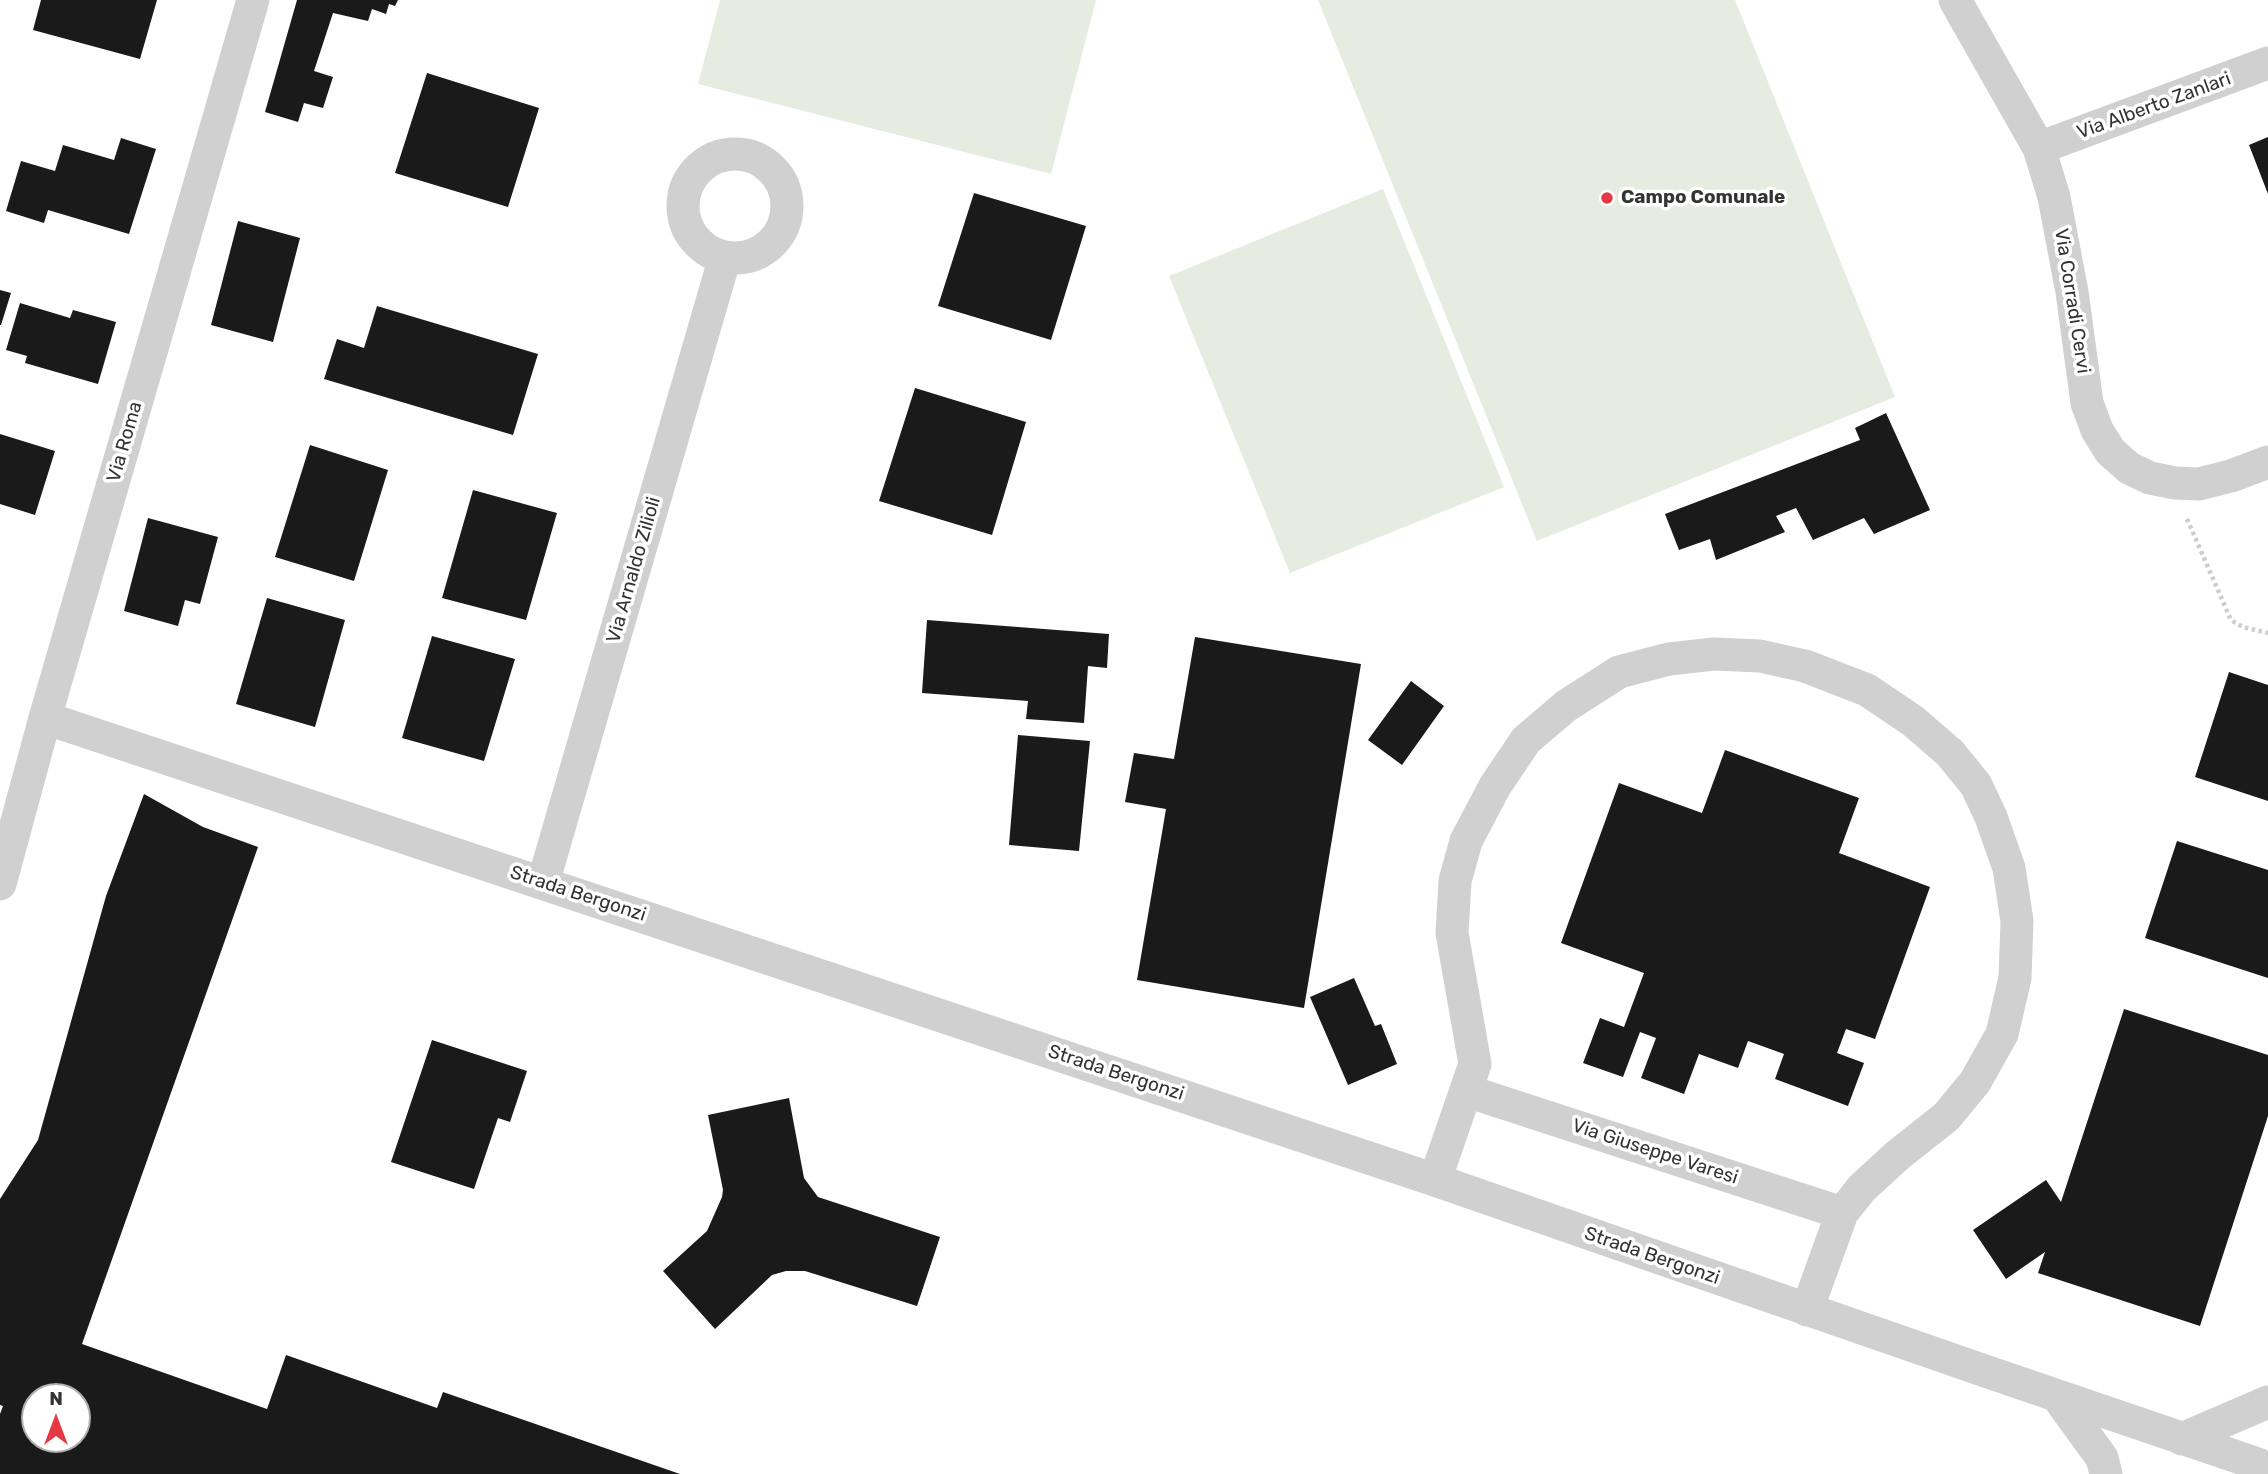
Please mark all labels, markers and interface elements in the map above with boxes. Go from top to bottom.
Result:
street label: Via Alberto Zanlari [2074,68,2234,144]
place label: Campo Comunale [1621,187,1785,209]
marker: Campo Comunale [1599,190,1615,206]
street label: Via Corradi Cervi [2049,227,2095,375]
street label: Via Roma [103,399,147,485]
street label: Via Arnaldo Zilioli [602,494,666,646]
street label: Strada Bergonzi [507,861,649,927]
street label: Strada Bergonzi [1045,1040,1187,1106]
street label: Via Giuseppe Varesi [1569,1114,1741,1190]
street label: Strada Bergonzi [1581,1222,1723,1290]
north arrow [21,1383,91,1453]
text: N [49,1387,63,1410]

